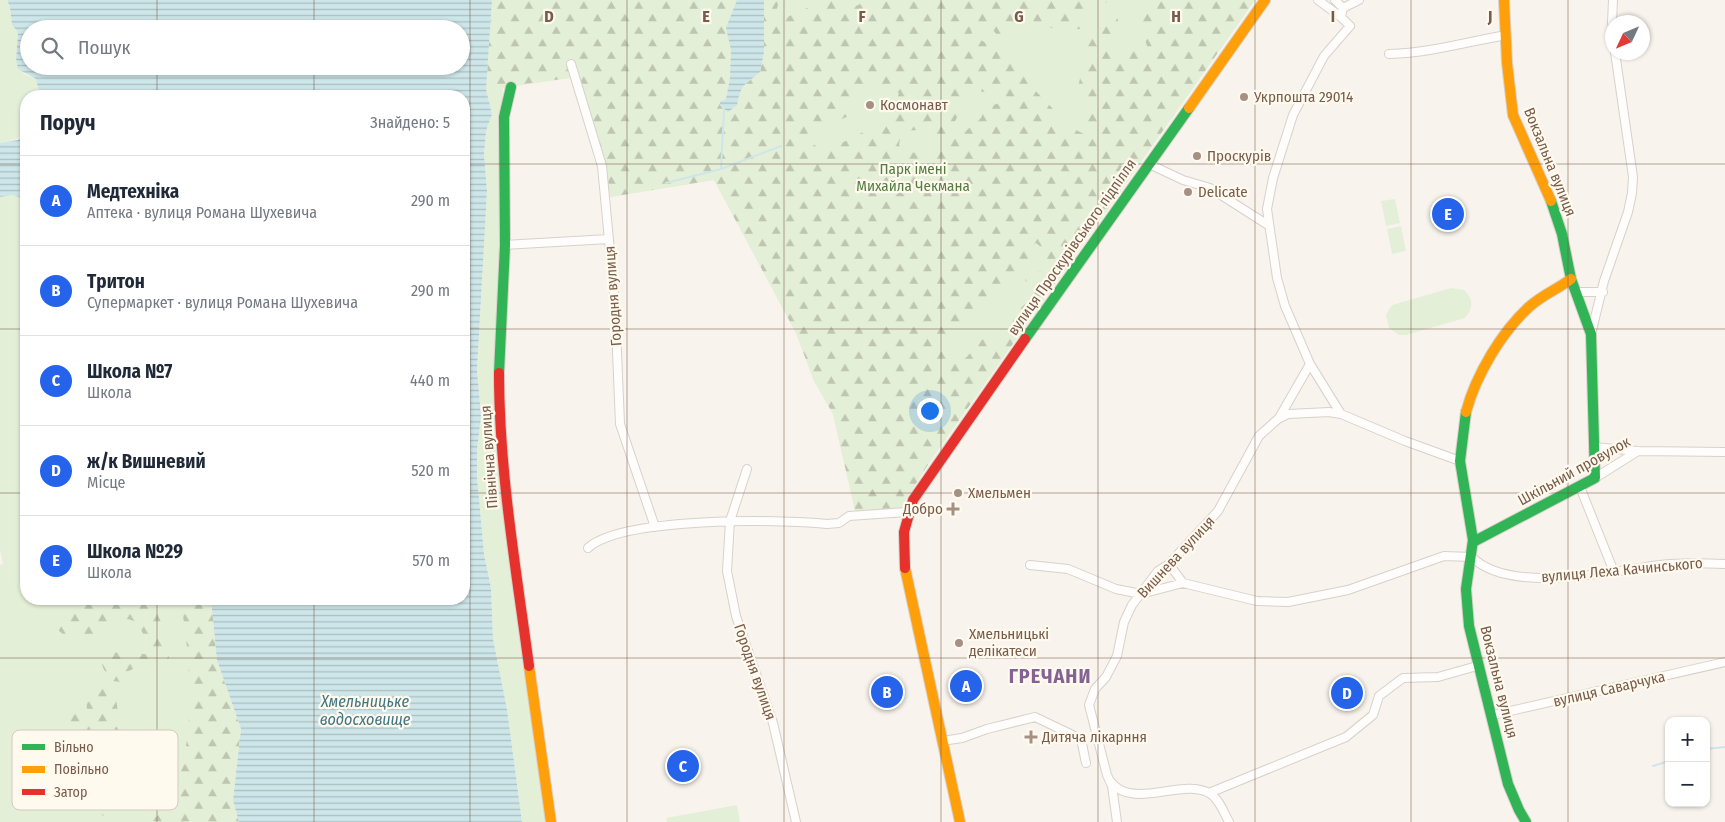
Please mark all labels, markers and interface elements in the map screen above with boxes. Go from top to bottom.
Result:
text: D [544,7,554,26]
text: E [702,7,710,26]
text: F [858,7,866,26]
text: G [1014,7,1024,26]
text: H [1171,7,1181,26]
text: I [1331,7,1335,26]
text: J [1487,7,1492,26]
north arrow [1605,15,1650,60]
search box [20,20,470,75]
icon: search [38,34,66,62]
text: Пошук [78,36,130,59]
place label: Укрпошта 29014 [1253,88,1353,106]
marker: Укрпошта 29014 [1238,91,1250,103]
place label: Космонавт [880,96,949,114]
marker: Космонавт [864,99,876,111]
street label: Вокзальна вулиця [1520,105,1580,219]
text: Поруч [40,110,96,136]
text: Знайдено: 5 [370,113,450,132]
place label: Проскурів [1207,147,1271,165]
marker: Проскурів [1191,150,1203,162]
street label: вулиця Проскурівського підпілля [1004,155,1140,339]
park label: Парк імені Михайла Чекмана [856,160,970,195]
text: Медтехнiка [87,180,179,203]
place label: Delicate [1198,183,1248,201]
marker: Delicate [1182,186,1194,198]
text: A [52,191,60,210]
text: 290 m [411,191,450,210]
pin: E [1432,195,1464,233]
text: Аптека · вулиця Романа Шухевича [87,203,317,222]
street label: Городня вулиця [601,245,625,347]
text: Тритон [87,270,145,293]
text: B [52,281,60,300]
text: 290 m [411,281,450,300]
text: Супермаркет · вулиця Романа Шухевича [87,293,358,312]
text: Школа №7 [87,360,172,383]
text: C [52,371,60,390]
text: 440 m [410,371,450,390]
text: Школа [87,383,132,402]
your location [917,398,943,424]
street label: Північна вулиця [476,405,502,509]
street label: Шкільний провулок [1515,433,1633,509]
text: ж/к Вишневий [87,450,206,473]
text: D [51,461,61,480]
text: 520 m [411,461,450,480]
text: Місце [87,473,125,492]
place label: Хмельмен [968,484,1031,502]
marker: Хмельмен [952,487,964,499]
place label: Добро [902,500,943,518]
marker: Добро [947,503,959,515]
street label: Вишнева вулиця [1133,512,1219,602]
text: Школа №29 [87,540,183,563]
text: E [52,551,60,570]
text: 570 m [412,551,450,570]
street label: вулиця Леха Качинського [1541,554,1704,586]
text: Школа [87,563,132,582]
street label: Городня вулиця [730,622,780,722]
street label: Вокзальна вулиця [1476,624,1522,740]
place label: Хмельницькі делікатеси [969,625,1049,660]
marker: Хмельницькі делікатеси [953,637,965,649]
district label: ГРЕЧАНИ [1009,664,1091,688]
pin: A [950,667,982,705]
street label: вулиця Саварчука [1551,667,1667,711]
pin: B [871,673,903,711]
pin: D [1331,674,1363,712]
water label: Хмельницьке водосховище [320,692,411,729]
map controls [1665,717,1710,807]
button: + [1665,717,1710,762]
place label: Дитяча лікарння [1041,728,1147,746]
legend [12,730,178,810]
marker: Дитяча лікарння [1024,730,1038,744]
text: Вільно [54,739,94,756]
pin: C [667,747,699,785]
text: Повільно [54,761,109,778]
button: − [1665,762,1710,807]
text: Затор [54,784,87,801]

